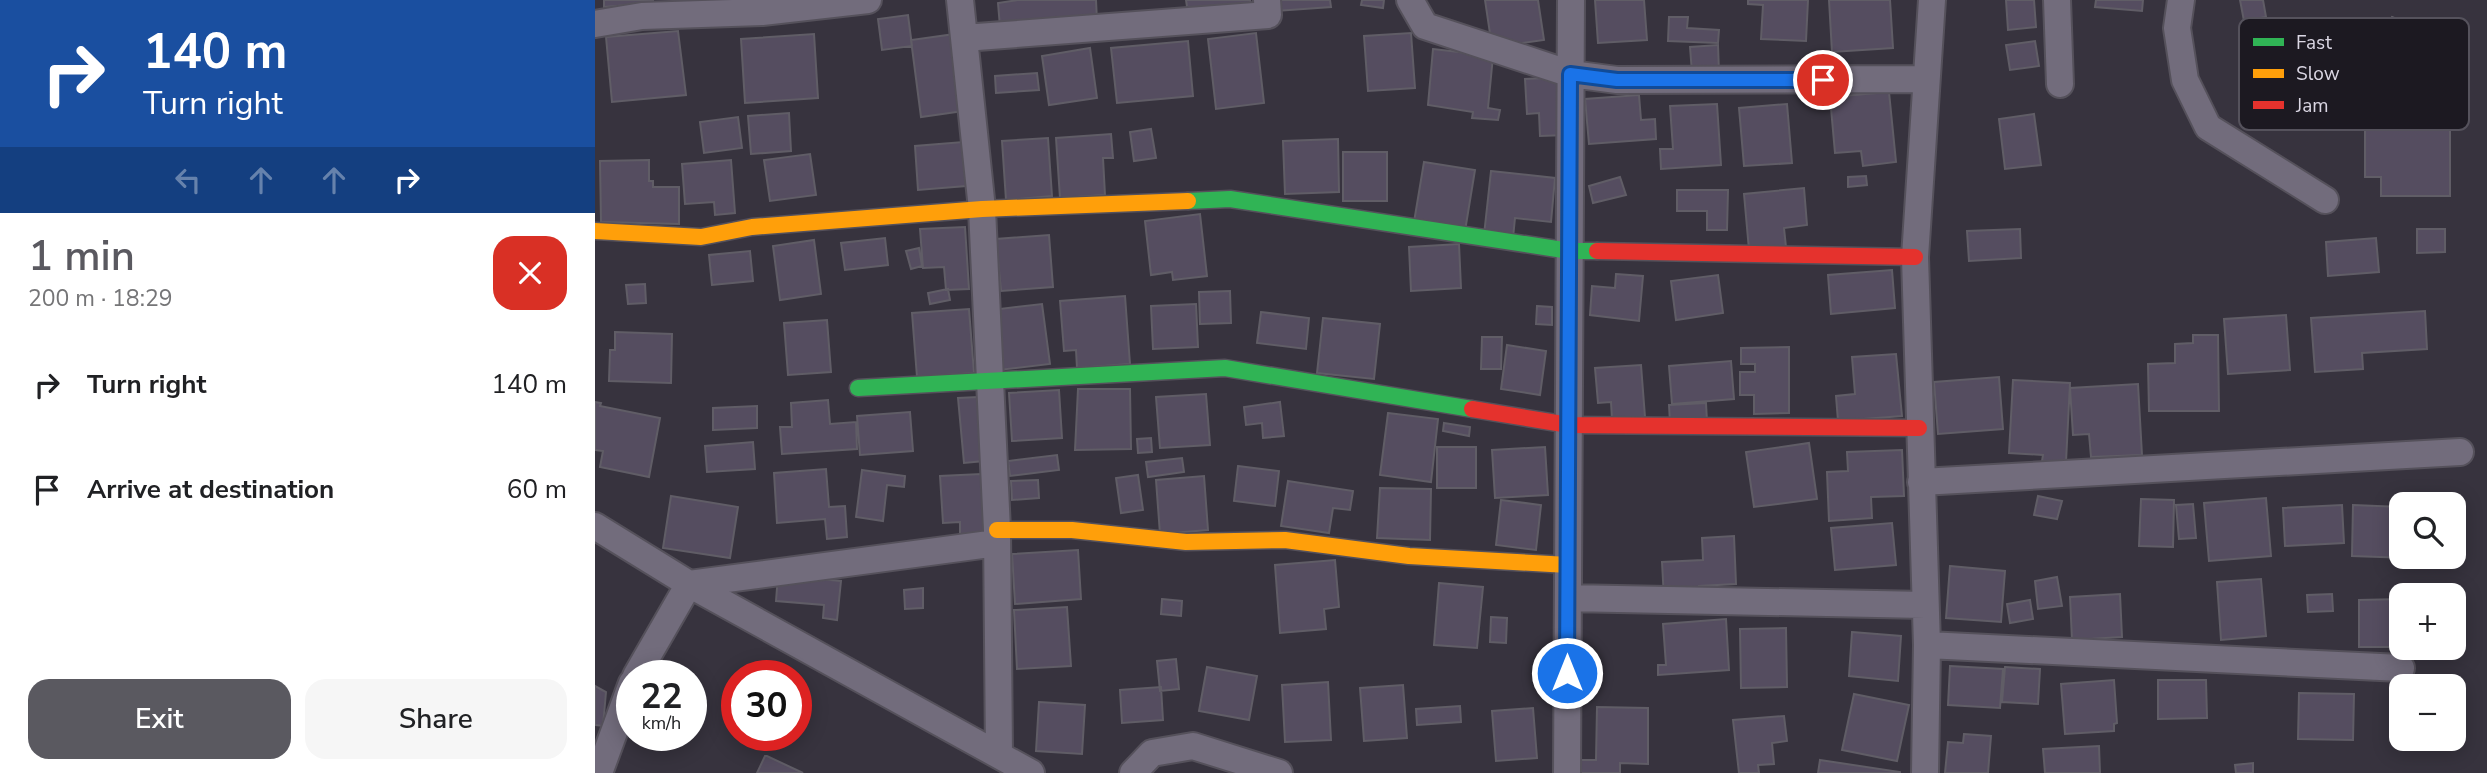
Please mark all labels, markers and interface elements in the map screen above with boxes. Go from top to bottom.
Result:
text: 140 m [143,18,287,85]
legend [2239,18,2469,130]
icon: right [28,28,119,119]
text: Fast [2296,30,2332,56]
pin [1793,50,1853,110]
icon: arrive [1804,61,1842,99]
text: Slow [2296,61,2340,87]
text: Turn right [143,82,283,125]
text: Jam [2295,93,2329,119]
icon: left [169,161,207,199]
icon: ahead [242,161,280,199]
icon: ahead [315,161,353,199]
icon: right [388,161,426,199]
text: 1 min [28,228,135,285]
button: close [493,236,567,310]
text: 200 m · 18:29 [28,283,173,314]
icon: right [28,366,66,404]
text: Turn right [87,367,206,402]
text: 140 m [491,367,567,402]
icon: arrive [28,471,66,509]
text: Arrive at destination [87,472,334,507]
text: 60 m [507,472,567,507]
map controls [2389,492,2466,751]
button: search [2389,492,2466,569]
button: + [2389,583,2466,660]
position arrow [1530,636,1604,710]
speed limit sign: 30 [721,660,812,751]
text: 22 [640,673,683,720]
button: − [2389,674,2466,751]
button: Exit [28,679,291,759]
button: Share [305,679,567,759]
text: km/h [642,711,681,735]

